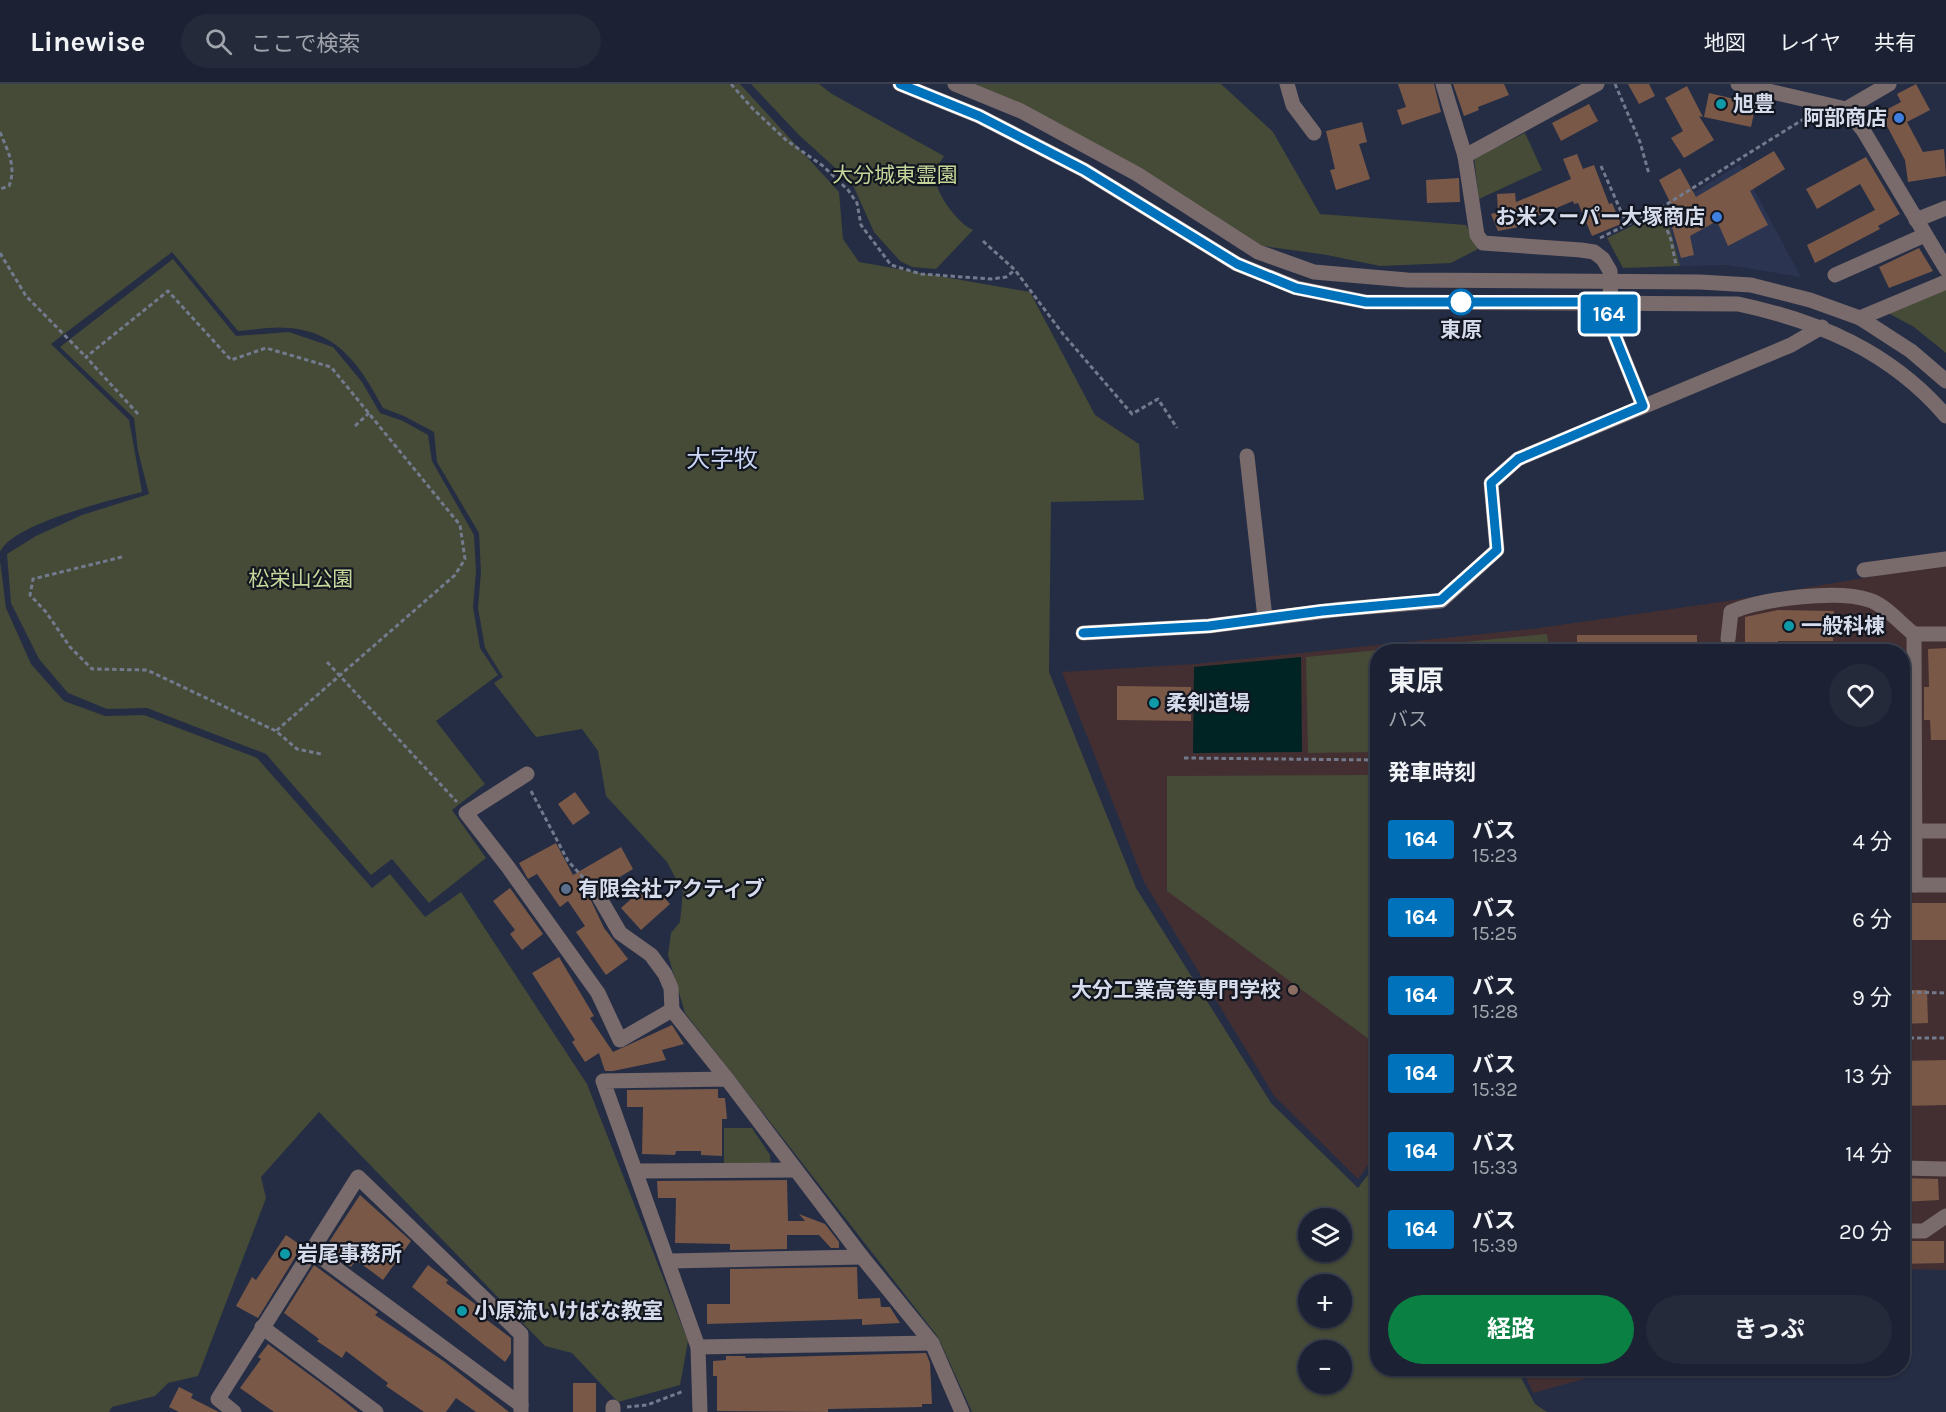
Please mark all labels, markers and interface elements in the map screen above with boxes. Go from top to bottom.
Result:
search box [181,14,601,68]
text: Linewise [30,25,145,58]
icon: search [202,25,235,58]
text: ここで検索 [250,31,360,57]
text: 地図 [1704,31,1746,55]
text: レイヤ [1779,31,1841,55]
text: 共有 [1874,31,1916,55]
place label: 旭豊 [1733,92,1775,116]
marker: 旭豊 [1714,97,1728,111]
place label: 阿部商店 [1803,106,1887,130]
marker: 阿部商店 [1892,111,1906,125]
park label: 大分城東霊園 [832,163,958,187]
place label: お米スーパー大塚商店 [1495,205,1705,229]
marker: お米スーパー大塚商店 [1710,210,1724,224]
marker: 東原 [1448,289,1474,315]
line badge: 164 [1574,294,1644,334]
text: 164 [1593,302,1625,326]
place label: 東原 [1440,318,1482,342]
district label: 大字牧 [686,445,758,473]
park label: 松栄山公園 [249,567,354,591]
place label: 一般科棟 [1801,614,1885,638]
marker: 一般科棟 [1782,619,1796,633]
text: 東原 [1388,664,1444,697]
button: heart [1829,664,1892,727]
place label: 柔剣道場 [1166,691,1250,715]
marker: 柔剣道場 [1147,696,1161,710]
text: バス [1388,708,1428,731]
text: 発車時刻 [1388,760,1476,786]
text: バス [1472,818,1516,844]
text: 164 [1405,827,1437,851]
text: 4 分 [1852,829,1892,855]
text: 15:23 [1472,844,1518,867]
place label: 有限会社アクティブ [578,877,765,901]
marker: 有限会社アクティブ [559,882,573,896]
text: バス [1472,896,1516,922]
text: 164 [1405,905,1437,929]
text: 6 分 [1852,907,1892,933]
text: 15:25 [1472,922,1517,945]
text: バス [1472,974,1516,1000]
place label: 大分工業高等専門学校 [1071,978,1281,1002]
marker: 大分工業高等専門学校 [1286,983,1300,997]
text: 164 [1405,983,1437,1007]
text: 9 分 [1852,985,1892,1011]
text: 15:28 [1472,1000,1518,1023]
text: バス [1472,1052,1516,1078]
text: 164 [1405,1061,1437,1085]
text: 13 分 [1845,1063,1892,1089]
text: 15:32 [1472,1078,1518,1101]
text: バス [1472,1130,1516,1156]
text: 164 [1405,1139,1437,1163]
text: 14 分 [1845,1141,1892,1167]
text: 15:33 [1472,1156,1518,1179]
map controls [1298,1208,1352,1394]
button: layers [1298,1208,1352,1262]
text: バス [1472,1208,1516,1234]
text: 164 [1405,1217,1437,1241]
text: 20 分 [1839,1219,1892,1245]
text: 15:39 [1472,1234,1518,1257]
place label: 岩尾事務所 [297,1242,402,1266]
marker: 岩尾事務所 [278,1247,292,1261]
button: + [1298,1274,1352,1328]
button: 経路 [1388,1295,1634,1364]
button: きっぷ [1646,1295,1892,1364]
place label: 小原流いけばな教室 [474,1299,663,1323]
marker: 小原流いけばな教室 [455,1304,469,1318]
button: − [1298,1340,1352,1394]

